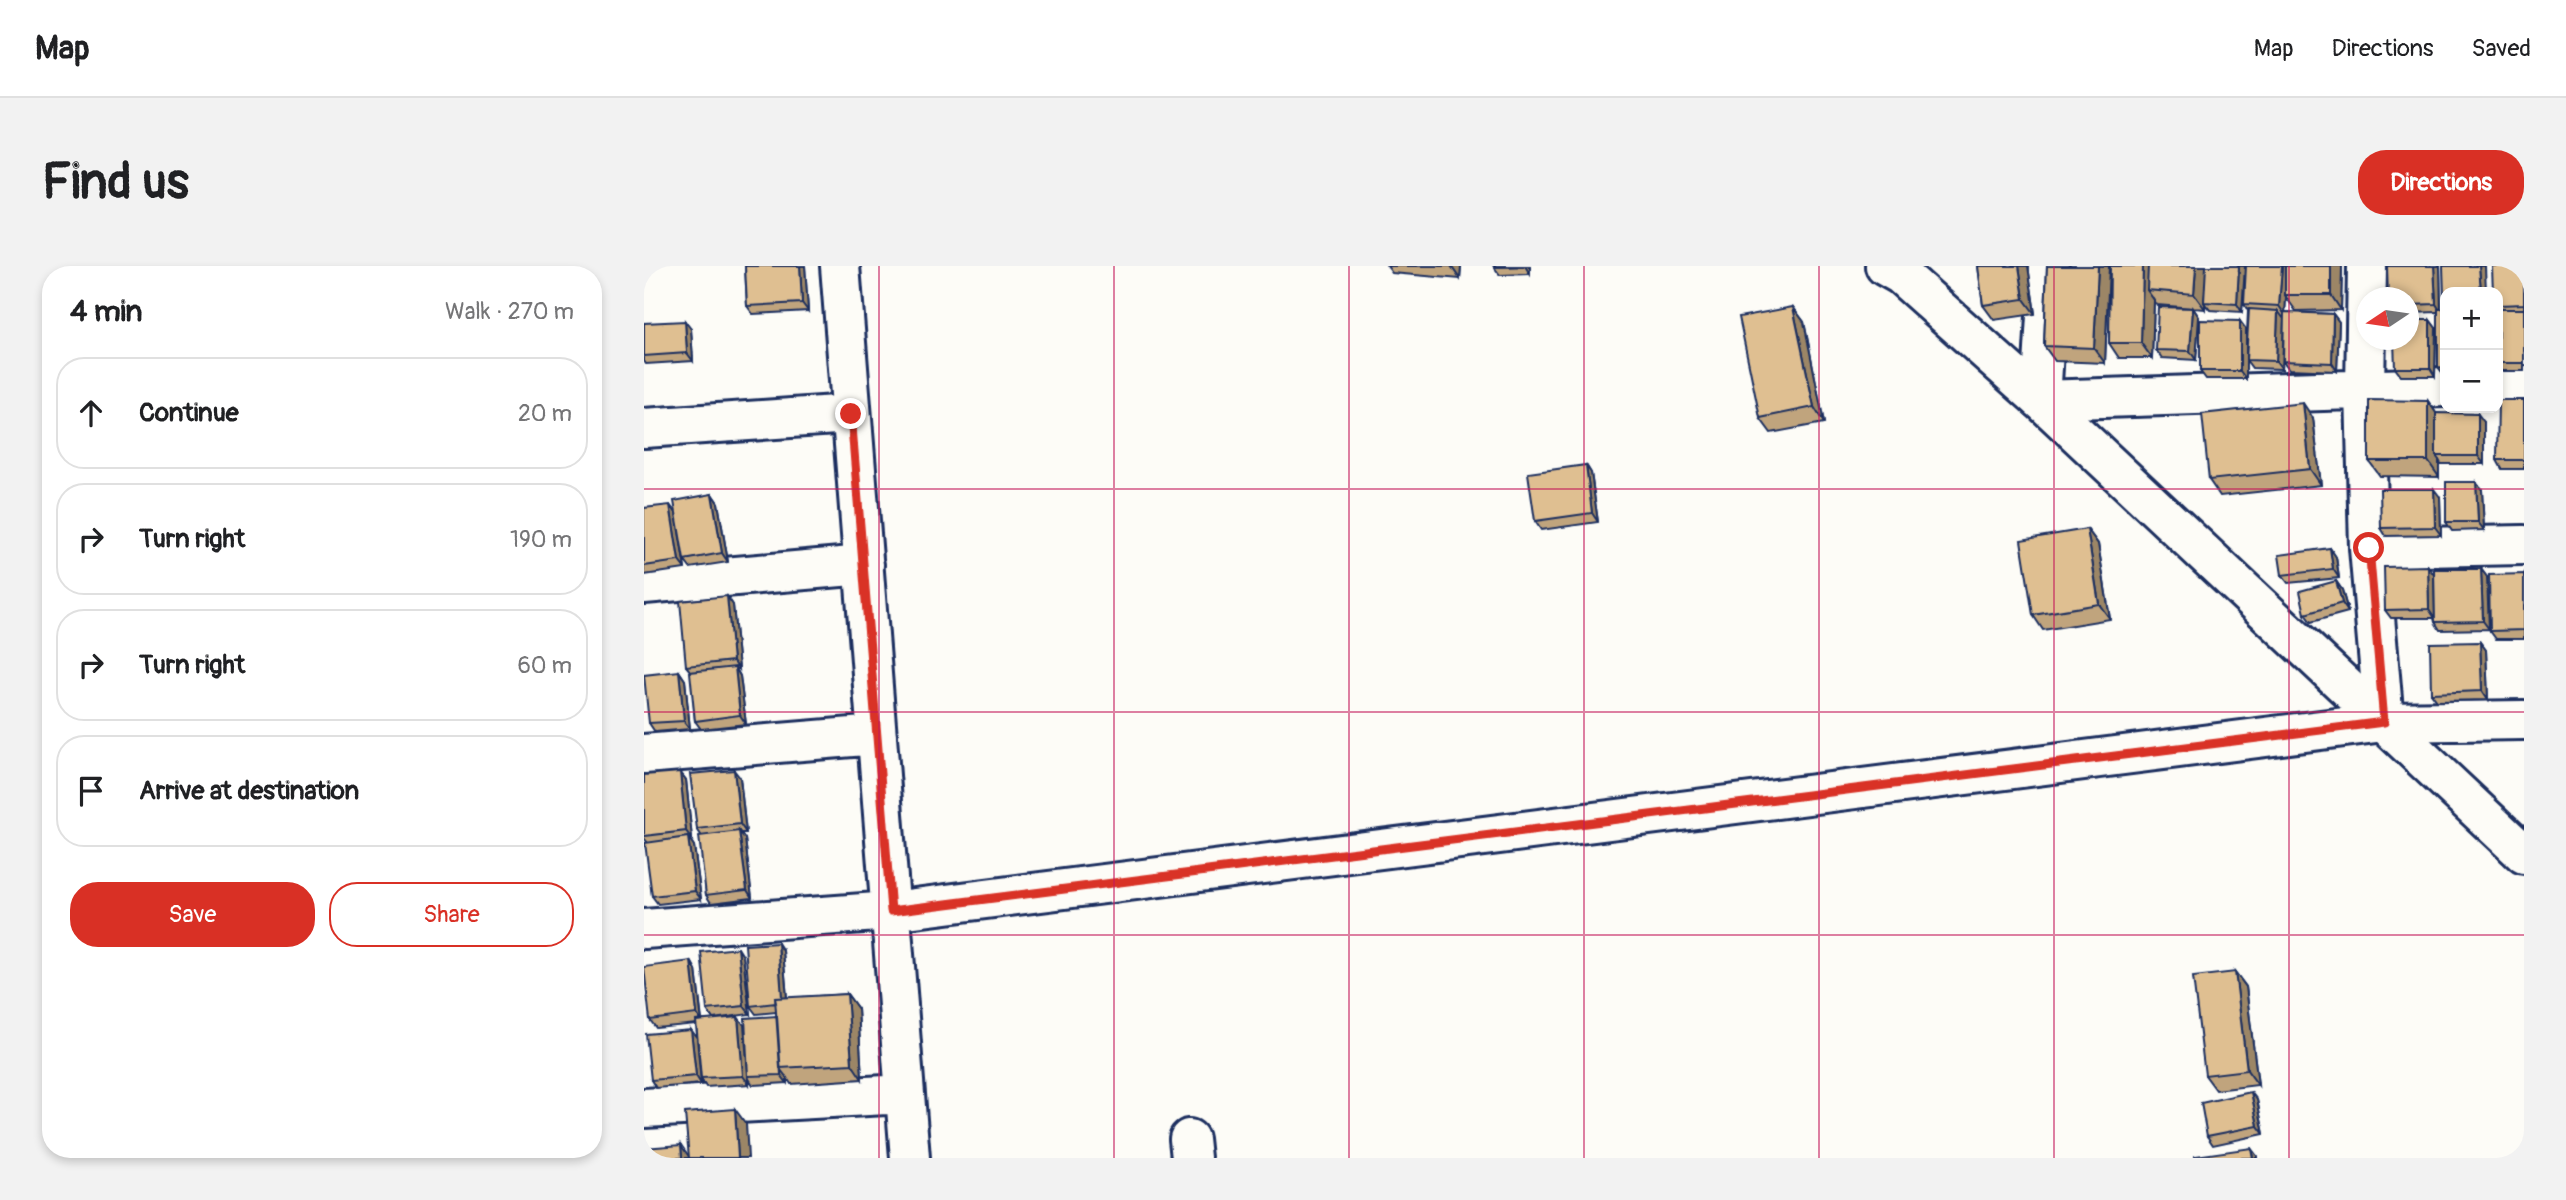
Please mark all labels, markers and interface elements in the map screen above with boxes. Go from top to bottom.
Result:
text: Map [35,28,90,69]
text: Map [2254,34,2294,63]
text: Directions [2332,34,2433,63]
text: Saved [2471,34,2531,63]
button: Directions [2358,150,2524,215]
text: Find us [42,152,189,213]
north arrow [2356,287,2419,350]
map controls [2440,287,2503,413]
button: + [2440,287,2503,350]
text: 4 min [70,293,143,330]
text: Walk · 270 m [445,297,574,326]
button: − [2440,350,2503,413]
icon: ahead [72,394,110,432]
text: Continue [139,397,239,429]
route end [835,398,866,429]
text: 20 m [518,399,572,428]
icon: right [72,520,110,558]
text: Turn right [139,523,245,555]
text: 190 m [510,525,572,554]
route start [2353,532,2384,563]
icon: right [72,646,110,684]
text: Turn right [139,649,245,681]
text: 60 m [517,651,572,680]
icon: arrive [72,772,110,810]
text: Arrive at destination [139,775,359,807]
button: Save [70,882,315,947]
button: Share [329,882,574,947]

